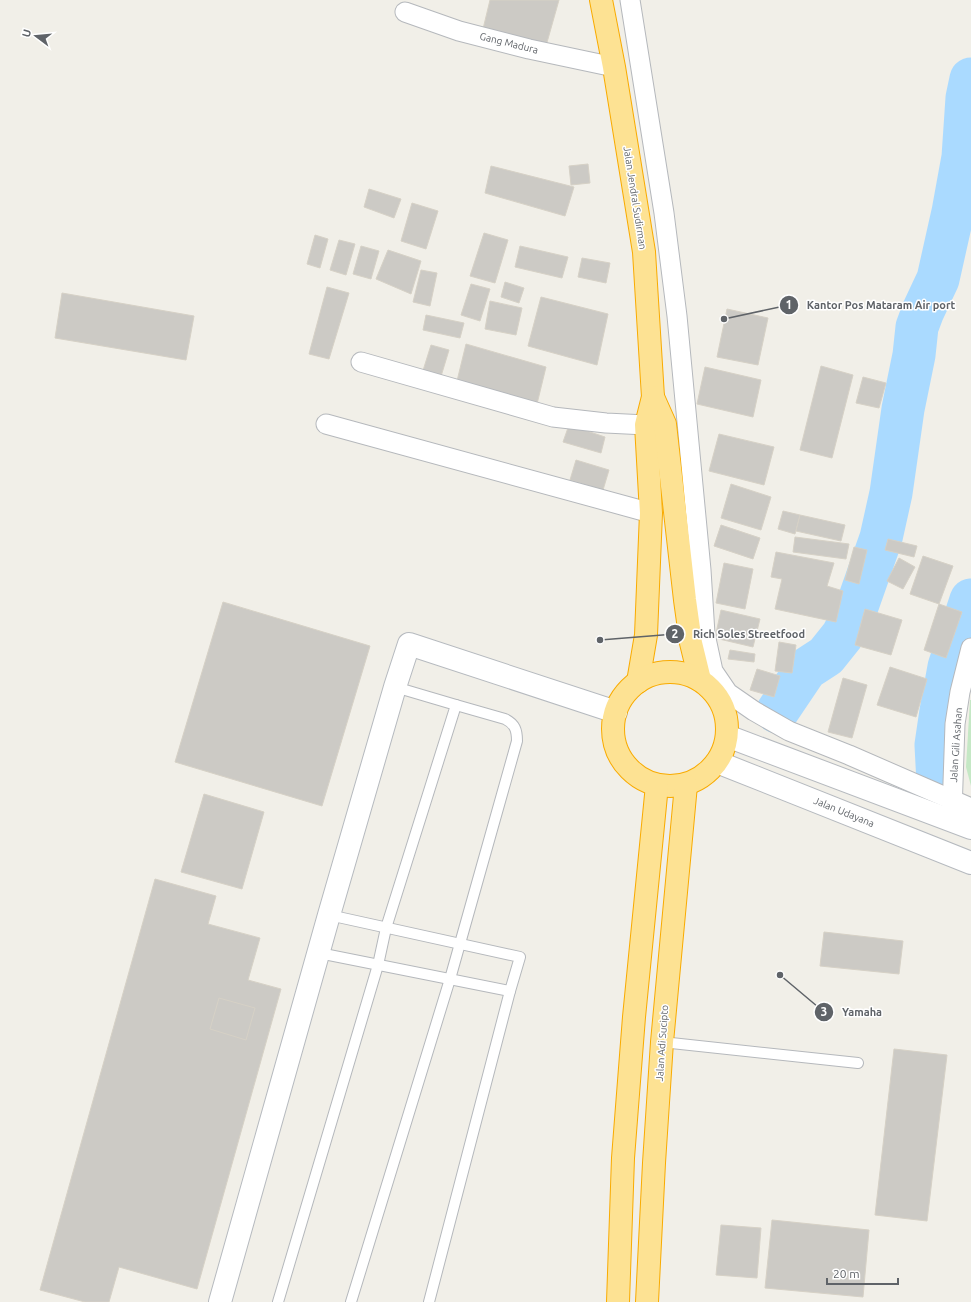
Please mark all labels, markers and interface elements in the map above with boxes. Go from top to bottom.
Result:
north arrow [16,16,56,56]
text: U [20,28,33,39]
street label: Gang Madura [479,30,539,56]
street label: Jalan Jendral Sudirman [621,146,649,250]
callout: Kantor Pos Mataram Air port [779,294,963,317]
text: 1 [786,298,792,311]
text: Kantor Pos Mataram Air port [807,299,955,311]
callout: Rich Soles Streetfood [665,622,813,645]
text: 2 [672,627,679,640]
text: Rich Soles Streetfood [693,628,805,640]
street label: Jalan Gili Asahan [948,707,964,783]
street label: Jalan Udayana [812,795,876,829]
callout: Yamaha [814,1001,890,1024]
street label: Jalan Adi Sucipto [654,1004,670,1082]
text: 3 [821,1005,827,1018]
text: Yamaha [842,1006,882,1018]
scale bar [827,1260,898,1286]
text: 20 m [833,1267,860,1280]

